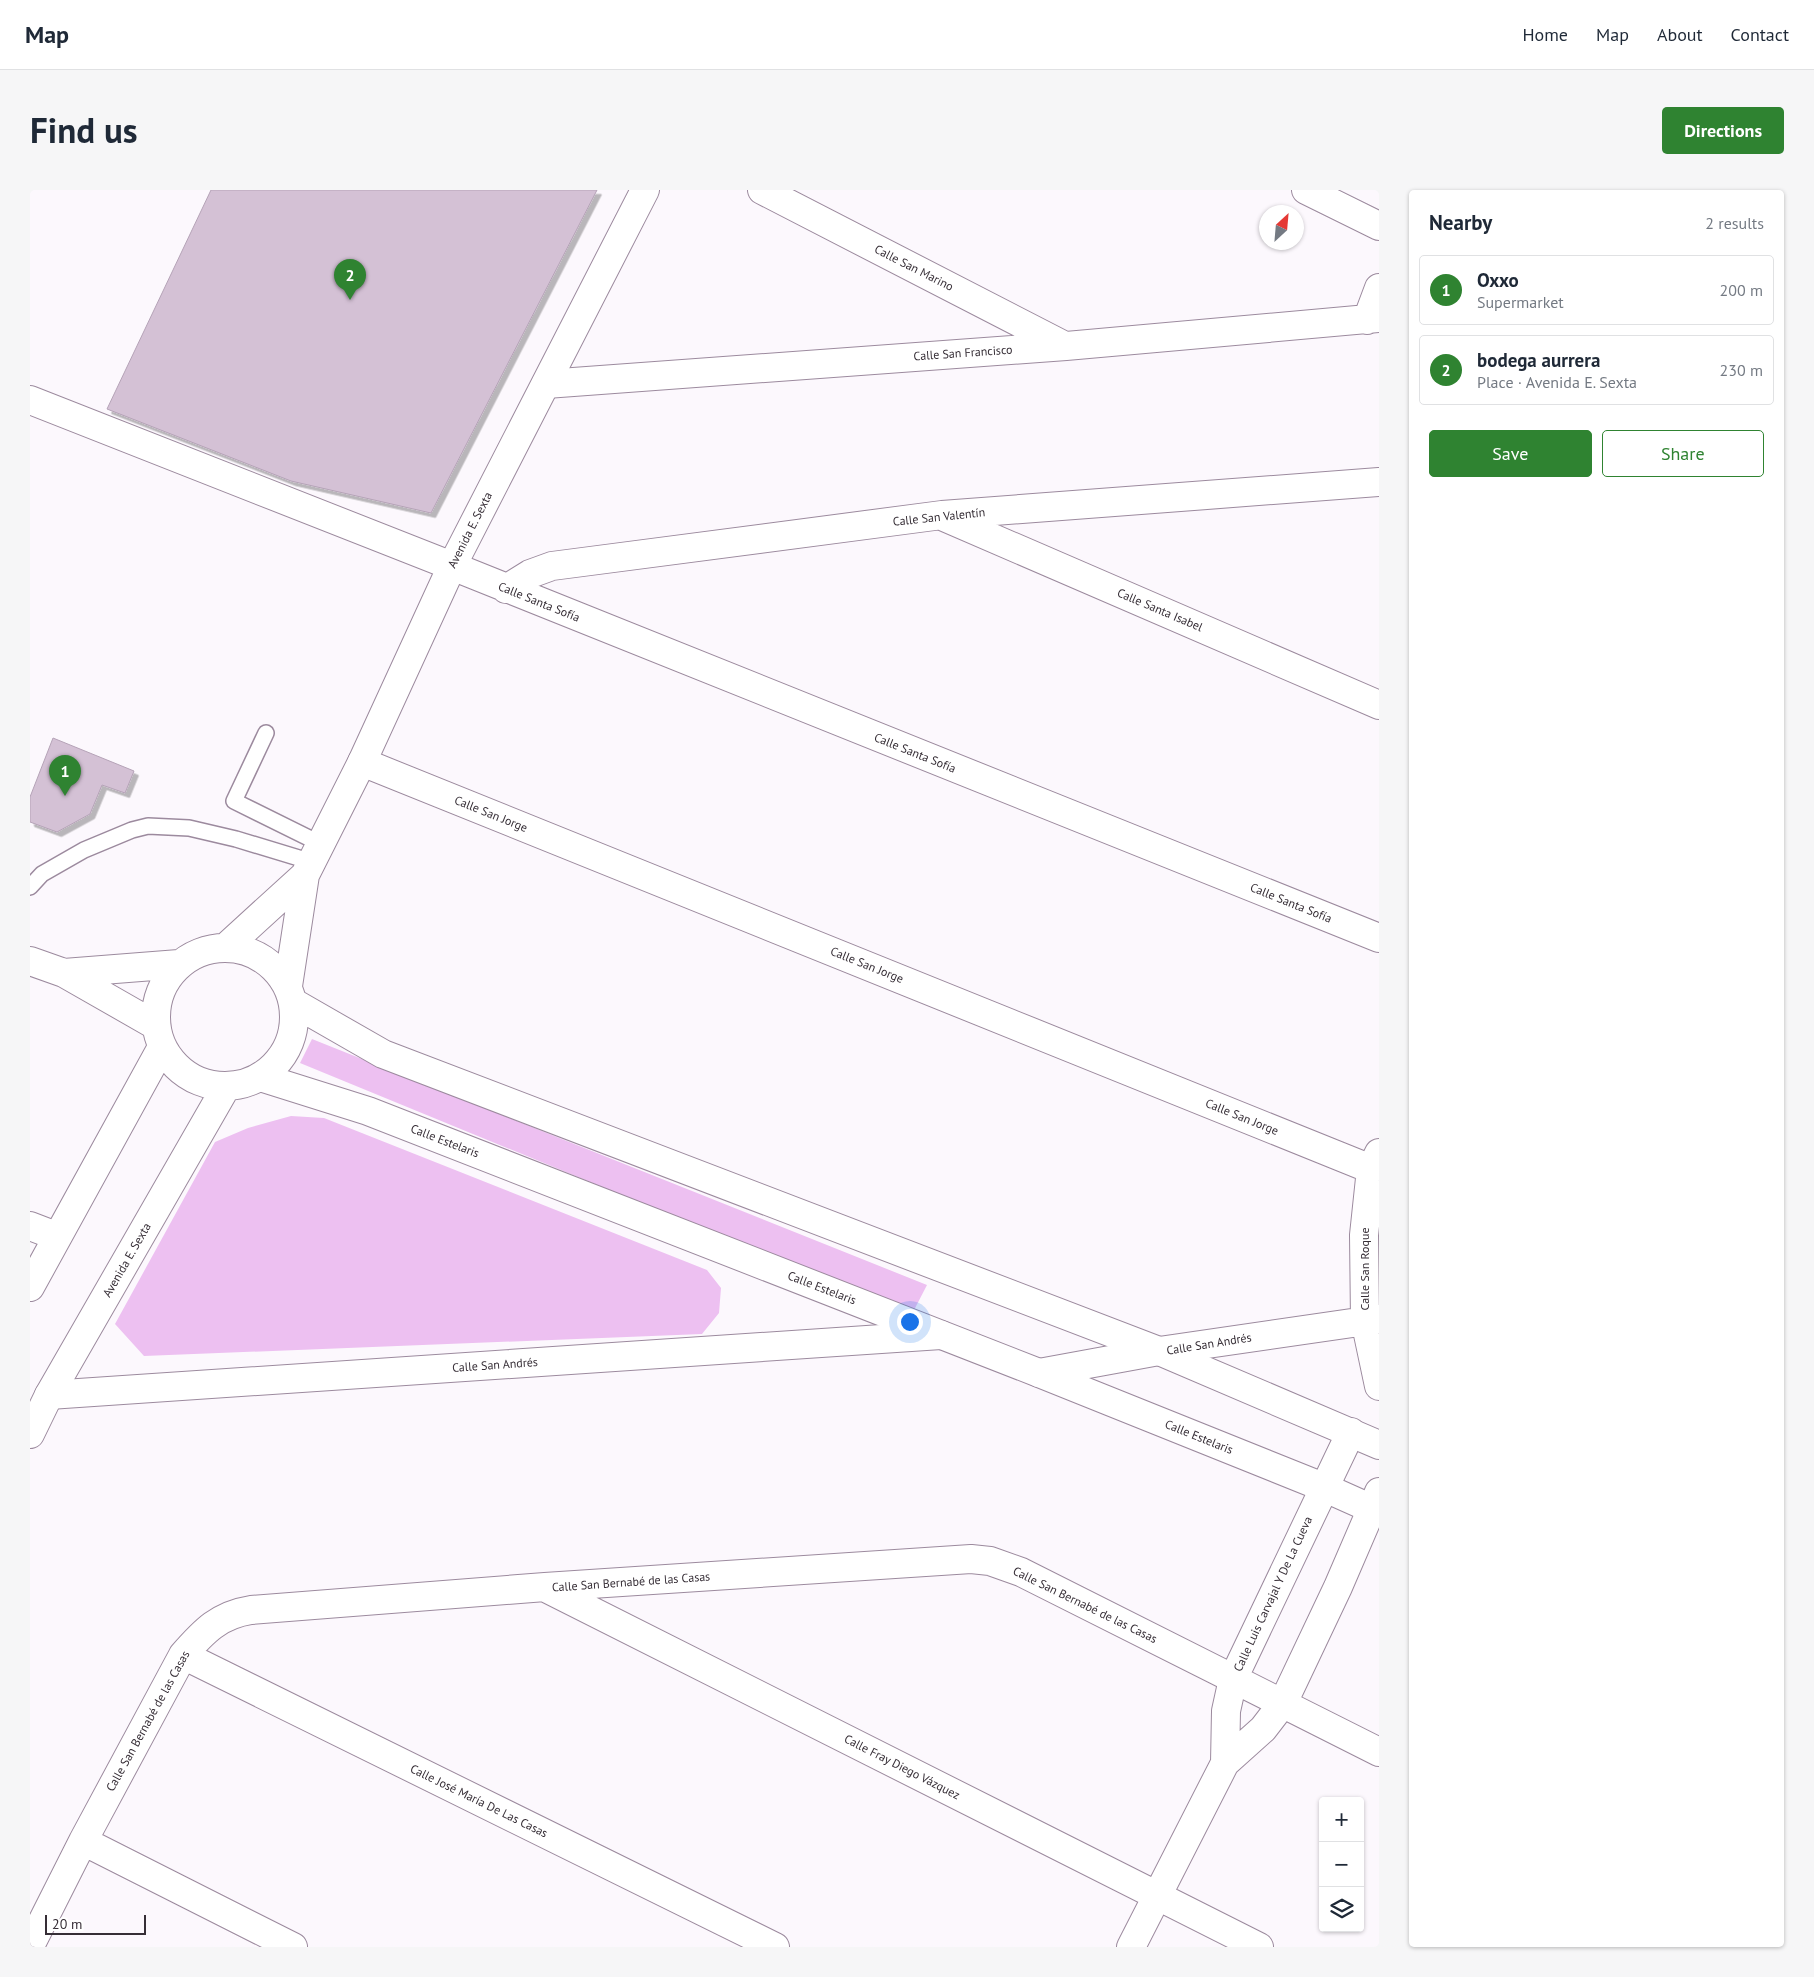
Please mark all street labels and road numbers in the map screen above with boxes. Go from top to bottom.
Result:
street label: Calle San Marino [872,241,956,294]
street label: Calle San Francisco [913,342,1013,363]
street label: Avenida E. Sexta [444,489,495,570]
street label: Calle San Valentín [892,504,986,529]
street label: Calle Santa Sofía [496,578,582,625]
street label: Calle Santa Isabel [1115,585,1206,635]
street label: Calle Santa Sofía [872,729,958,776]
street label: Calle San Jorge [452,792,530,835]
street label: Calle Santa Sofía [1248,879,1334,926]
street label: Calle San Jorge [828,943,906,986]
street label: Calle San Jorge [1203,1095,1281,1138]
street label: Calle Estelaris [409,1121,482,1160]
street label: Avenida E. Sexta [99,1220,154,1300]
street label: Calle San Roque [1357,1227,1372,1311]
street label: Calle Estelaris [786,1268,859,1307]
street label: Calle San Andrés [1165,1329,1253,1358]
street label: Calle San Andrés [452,1354,538,1375]
street label: Calle Estelaris [1163,1416,1235,1457]
street label: Calle Luis Carvajal Y De La Cueva [1230,1514,1315,1674]
street label: Calle San Bernabé de las Casas [1011,1563,1160,1646]
street label: Calle San Bernabé de las Casas [551,1568,711,1595]
street label: Calle San Bernabé de las Casas [103,1648,193,1794]
street label: Calle Fray Diego Vázquez [842,1731,963,1802]
street label: Calle José María De Las Casas [408,1761,550,1840]

